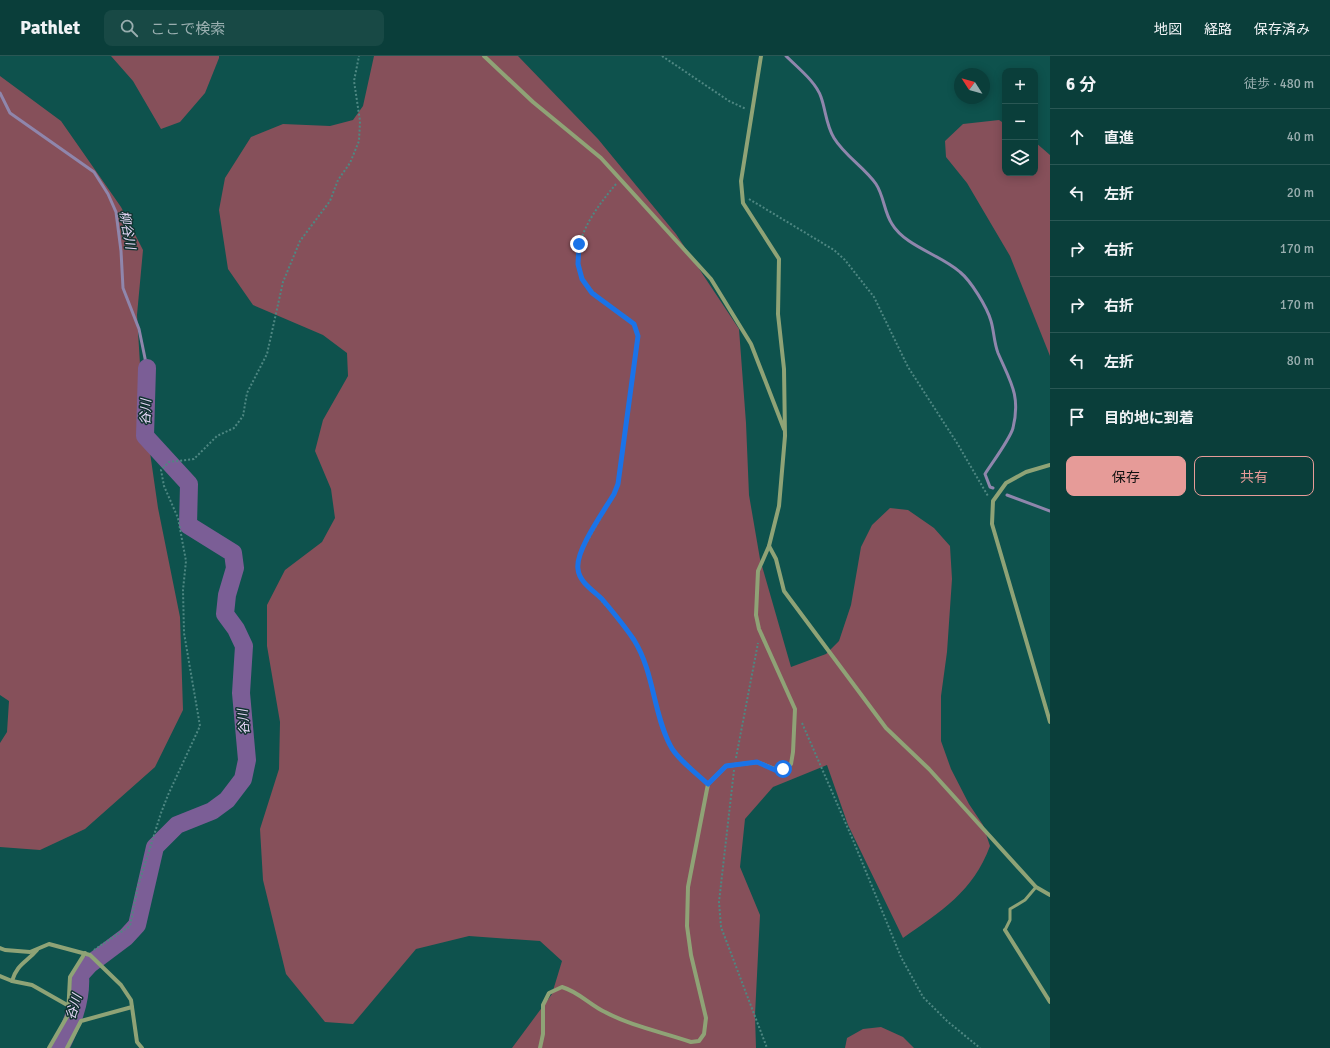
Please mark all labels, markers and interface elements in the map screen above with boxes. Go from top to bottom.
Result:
search box [104,10,384,46]
text: Pathlet [20,16,80,40]
icon: search [118,17,140,39]
text: ここで検索 [150,20,225,38]
text: 地図 [1154,21,1182,38]
text: 経路 [1204,21,1232,38]
text: 保存済み [1254,21,1310,38]
north arrow [954,68,990,104]
map controls [1002,68,1038,176]
button: + [1002,68,1038,104]
text: 6 分 [1066,74,1096,95]
text: 徒歩 · 480 m [1244,76,1314,92]
button: − [1002,104,1038,140]
icon: ahead [1066,126,1088,148]
text: 直進 [1104,129,1134,147]
text: 40 m [1287,129,1314,145]
button: layers [1002,140,1038,176]
icon: left [1066,182,1088,204]
text: 左折 [1104,185,1134,203]
text: 20 m [1287,185,1314,201]
water label: 柳谷川 [116,209,139,253]
route end [570,235,588,253]
icon: right [1066,238,1088,260]
text: 右折 [1104,241,1134,259]
text: 170 m [1280,241,1314,257]
icon: right [1066,294,1088,316]
text: 右折 [1104,297,1134,315]
text: 170 m [1280,297,1314,313]
icon: left [1066,350,1088,372]
text: 左折 [1104,353,1134,371]
text: 80 m [1287,353,1314,369]
water label: 谷川 [138,397,155,425]
icon: arrive [1066,406,1088,428]
text: 目的地に到着 [1104,409,1194,427]
button: 保存 [1066,456,1186,496]
button: 共有 [1194,456,1314,496]
water label: 谷川 [235,706,253,736]
route start [774,760,792,778]
water label: 谷川 [63,990,86,1022]

